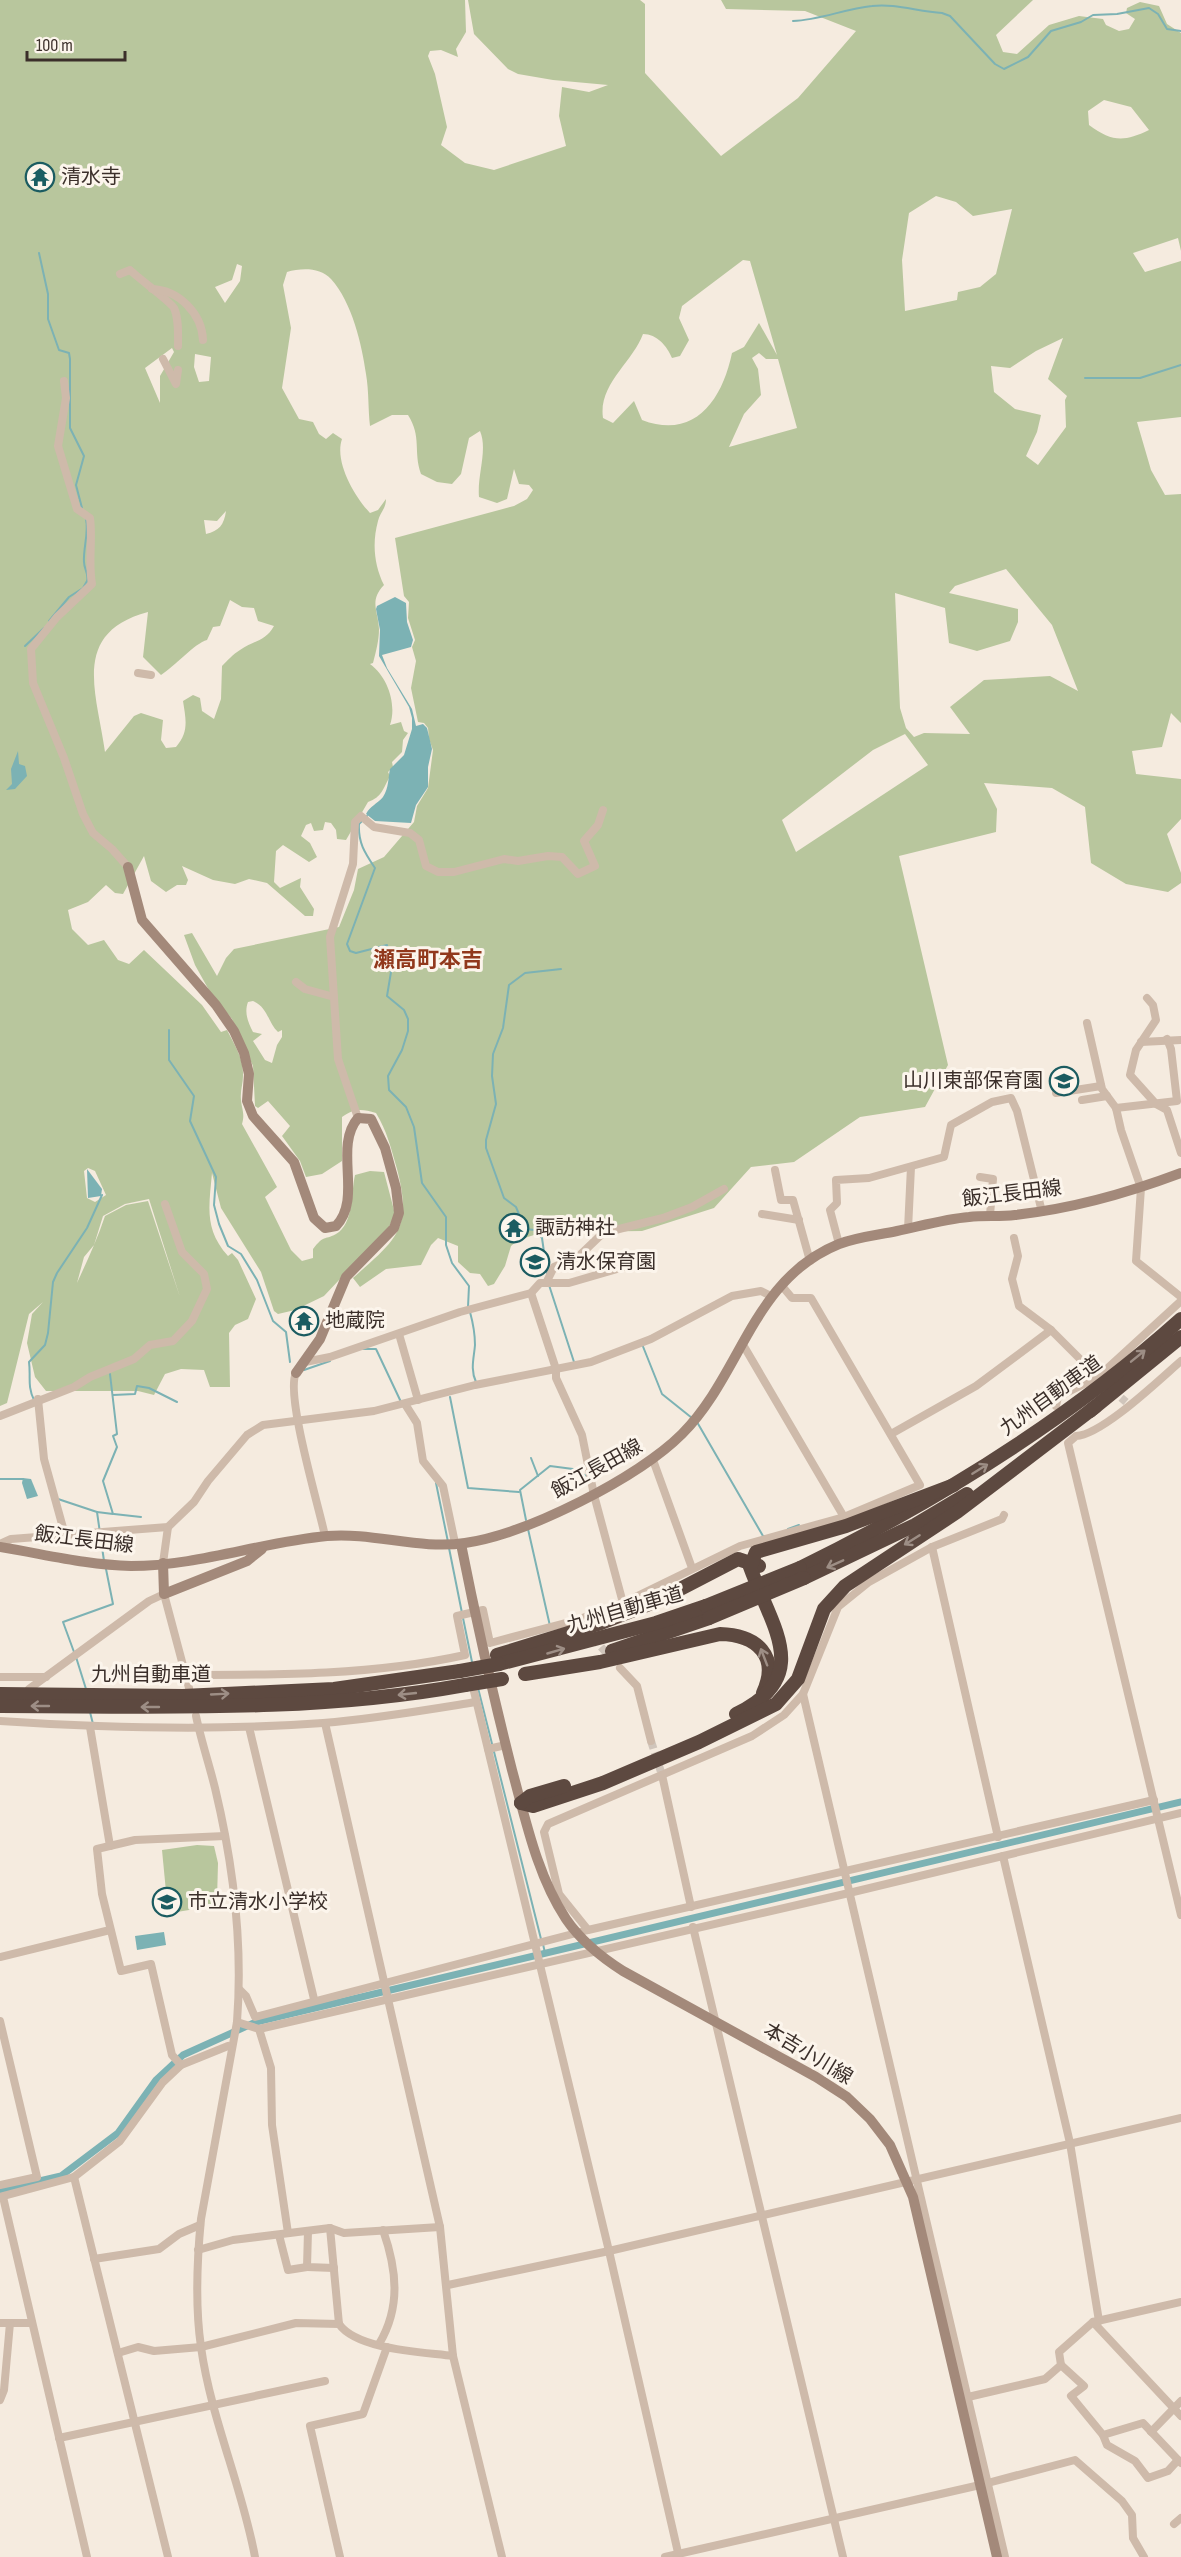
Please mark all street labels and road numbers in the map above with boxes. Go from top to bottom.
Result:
street label: 飯江長田線 [961,1176,1063,1212]
street label: 九州自動車道 [995,1351,1107,1441]
street label: 飯江長田線 [547,1434,647,1504]
street label: 飯江長田線 [33,1522,135,1558]
street label: 九州自動車道 [564,1582,686,1638]
street label: 九州自動車道 [91,1663,211,1687]
street label: 本吉小川線 [759,2018,857,2090]

